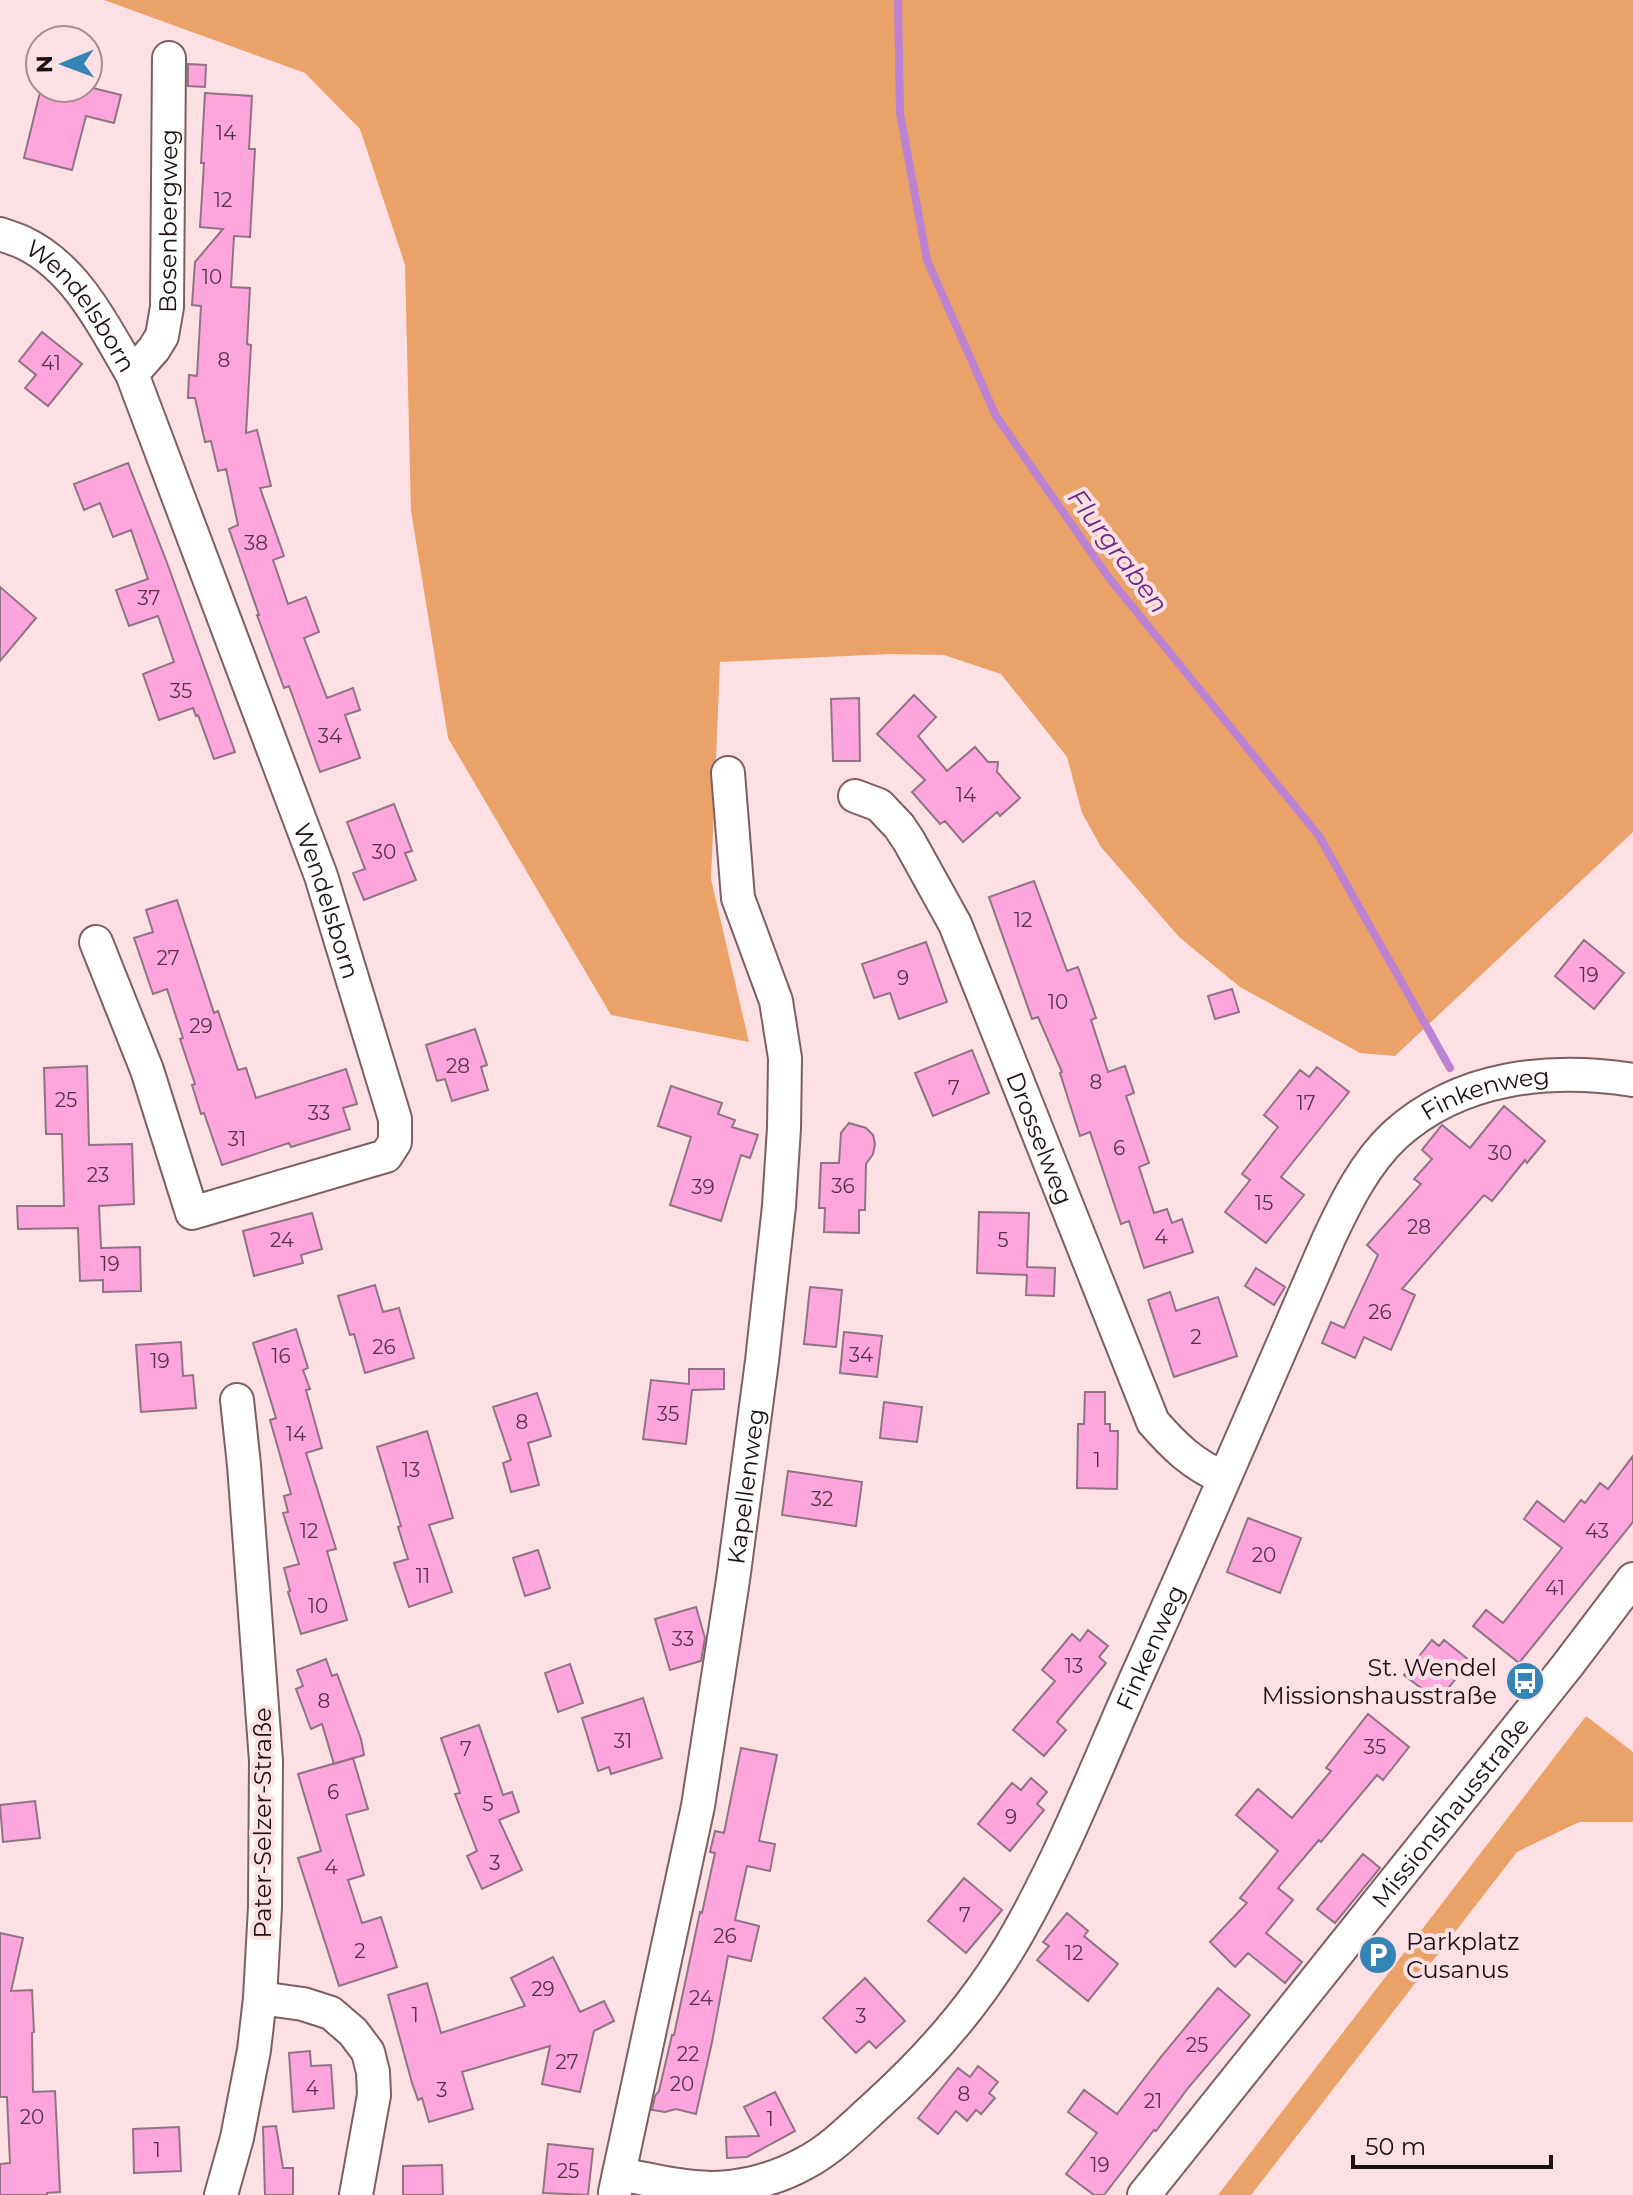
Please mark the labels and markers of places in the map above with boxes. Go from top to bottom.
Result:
place label: St. Wendel Missionshausstraße [1262,1653,1497,1710]
bus stop icon: St. Wendel Missionshausstraße [1504,1660,1546,1702]
place label: Parkplatz Cusanus [1406,1927,1520,1984]
parking icon: Parkplatz Cusanus [1357,1934,1399,1976]

